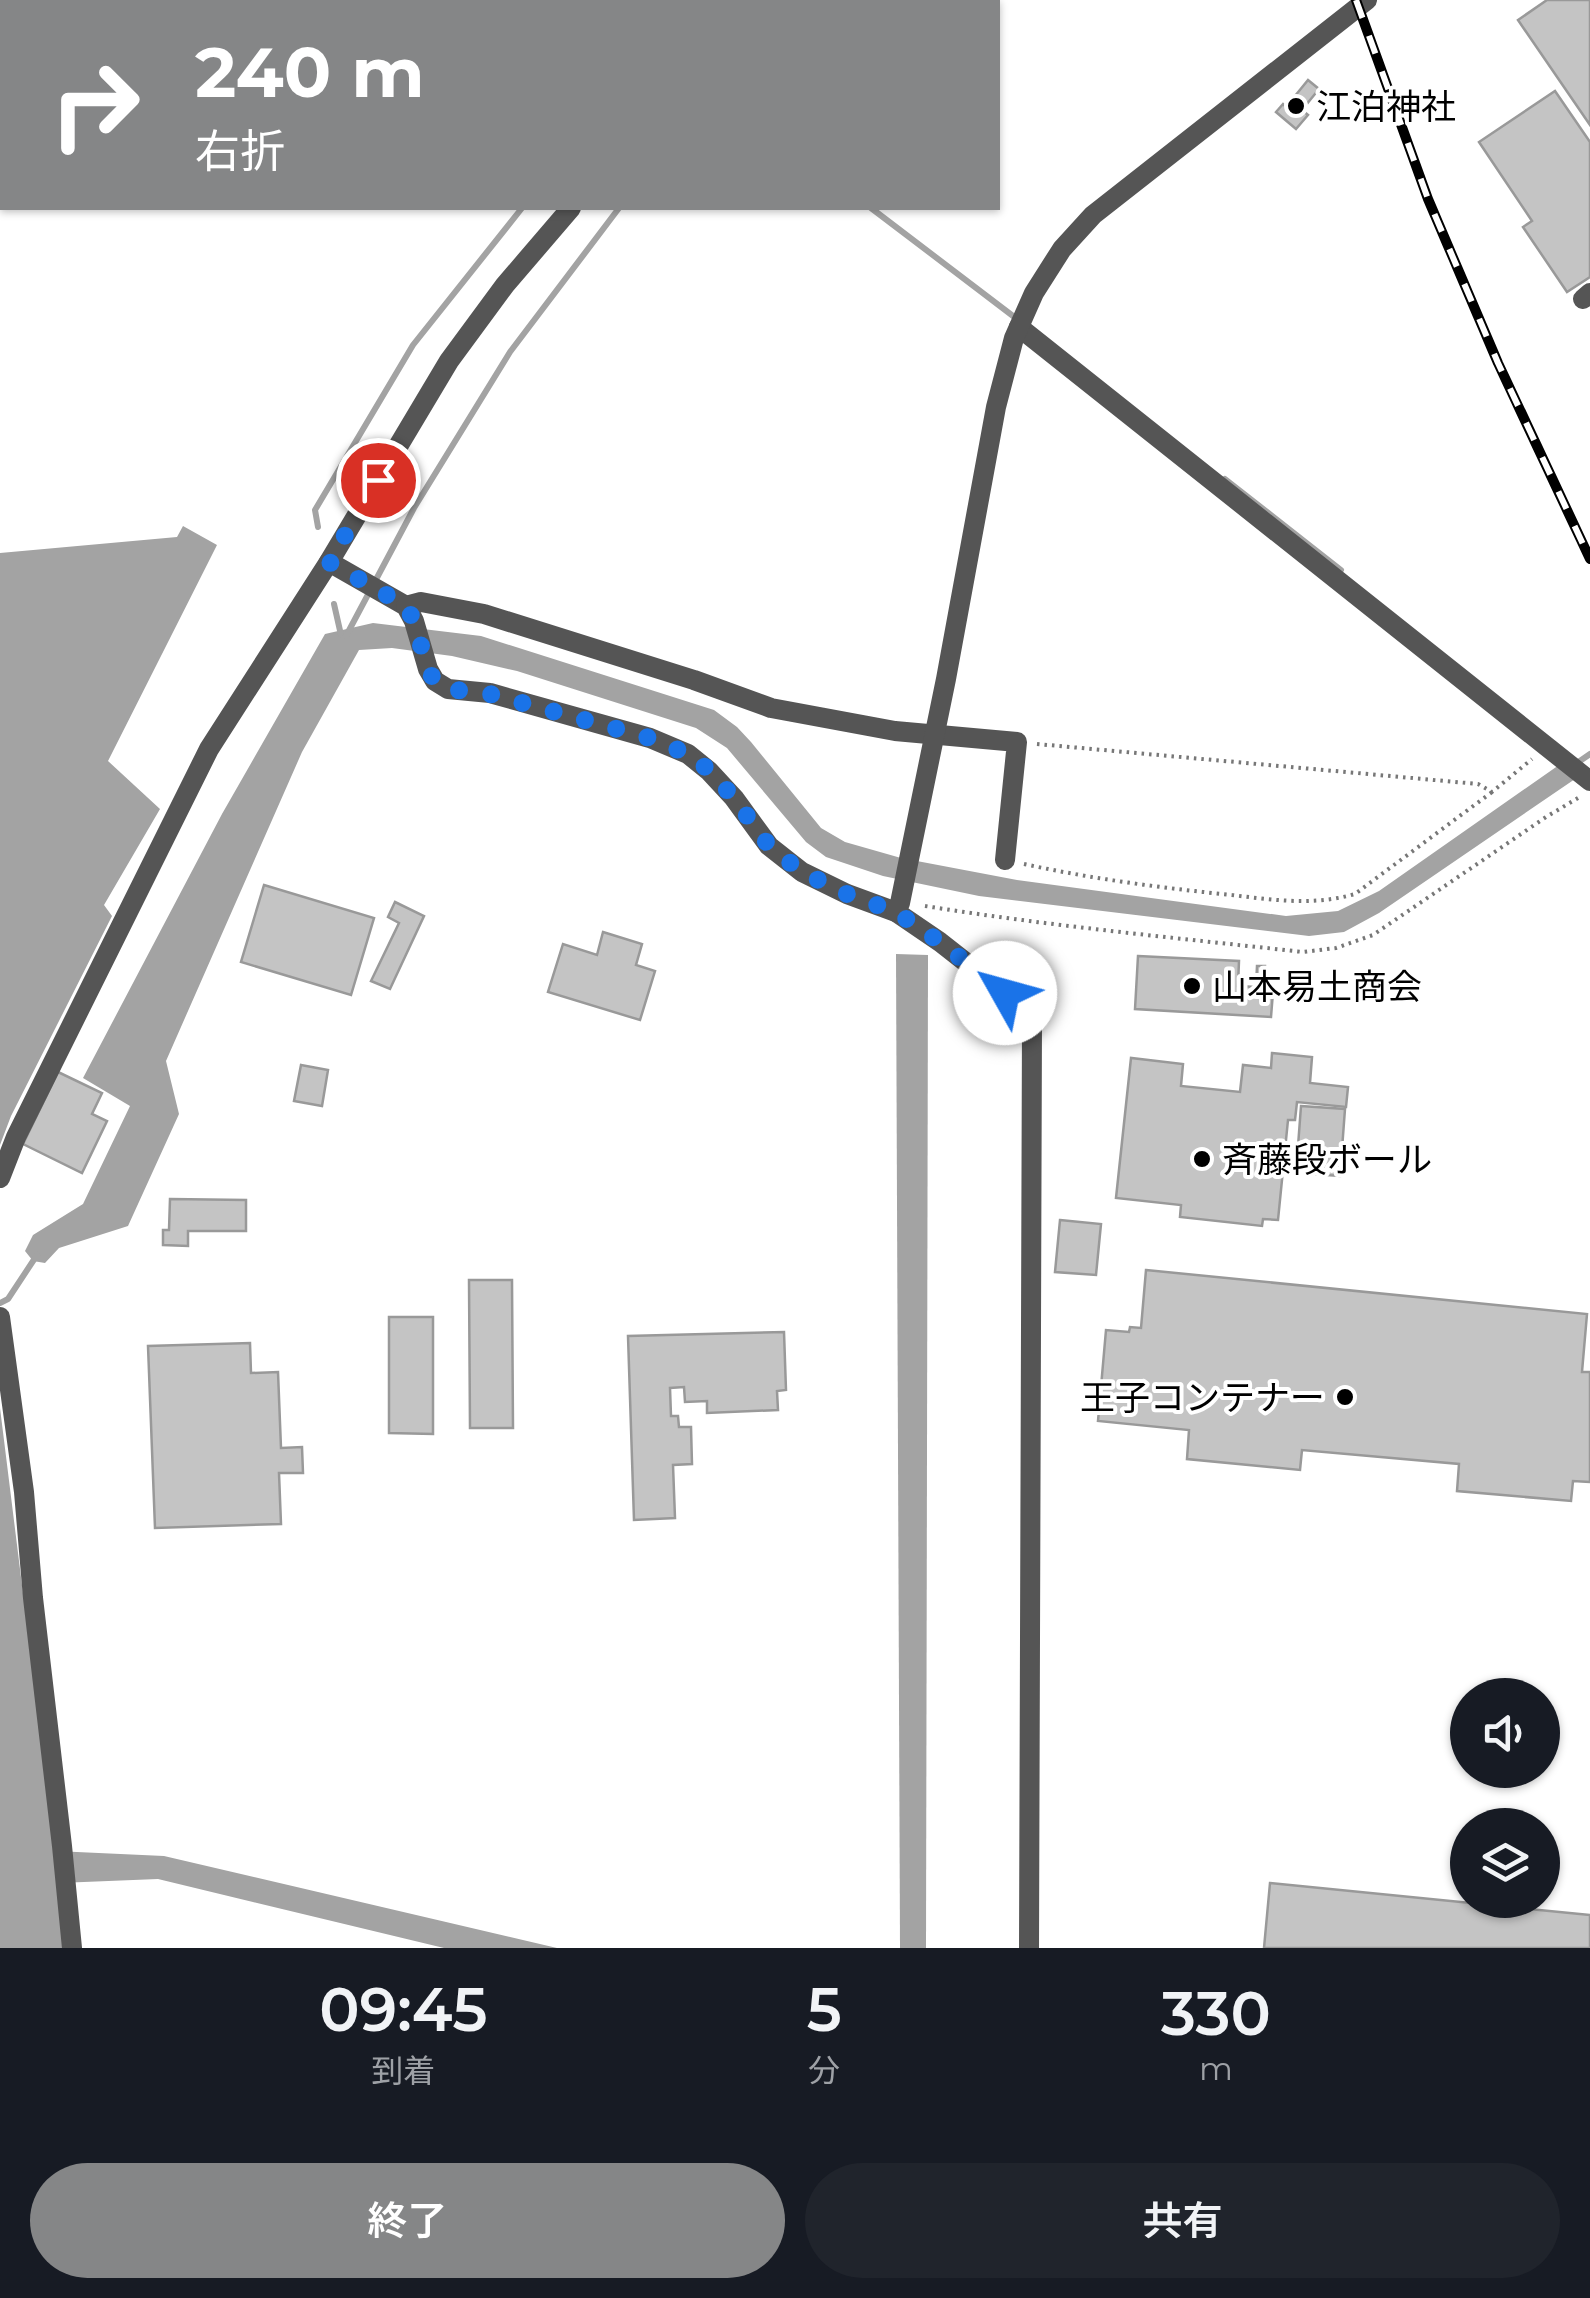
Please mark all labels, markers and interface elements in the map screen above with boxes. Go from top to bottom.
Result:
text: 240 m [195,29,425,115]
icon: right [30,40,160,170]
place label: 江泊神社 [1316,85,1456,128]
marker: 江泊神社 [1285,95,1307,117]
text: 右折 [195,123,285,178]
pin [336,438,421,523]
icon: arrive [351,453,406,508]
position arrow [953,941,1057,1045]
place label: 山本易土商会 [1212,965,1422,1008]
marker: 山本易土商会 [1181,975,1203,997]
place label: 斉藤段ボール [1222,1138,1432,1181]
marker: 斉藤段ボール [1191,1148,1213,1170]
place label: 王子コンテナー [1080,1376,1325,1419]
marker: 王子コンテナー [1334,1386,1356,1408]
map controls [1450,1678,1560,1918]
button: sound [1450,1678,1560,1788]
button: layers [1450,1808,1560,1918]
text: 09:45 [319,1973,488,2046]
text: 5 [807,1973,842,2046]
text: 330 [1161,1977,1271,2050]
text: m [1199,2049,1233,2088]
text: 到着 [371,2051,435,2090]
text: 分 [808,2051,840,2090]
button: 終了 [30,2163,785,2278]
button: 共有 [805,2163,1560,2278]

